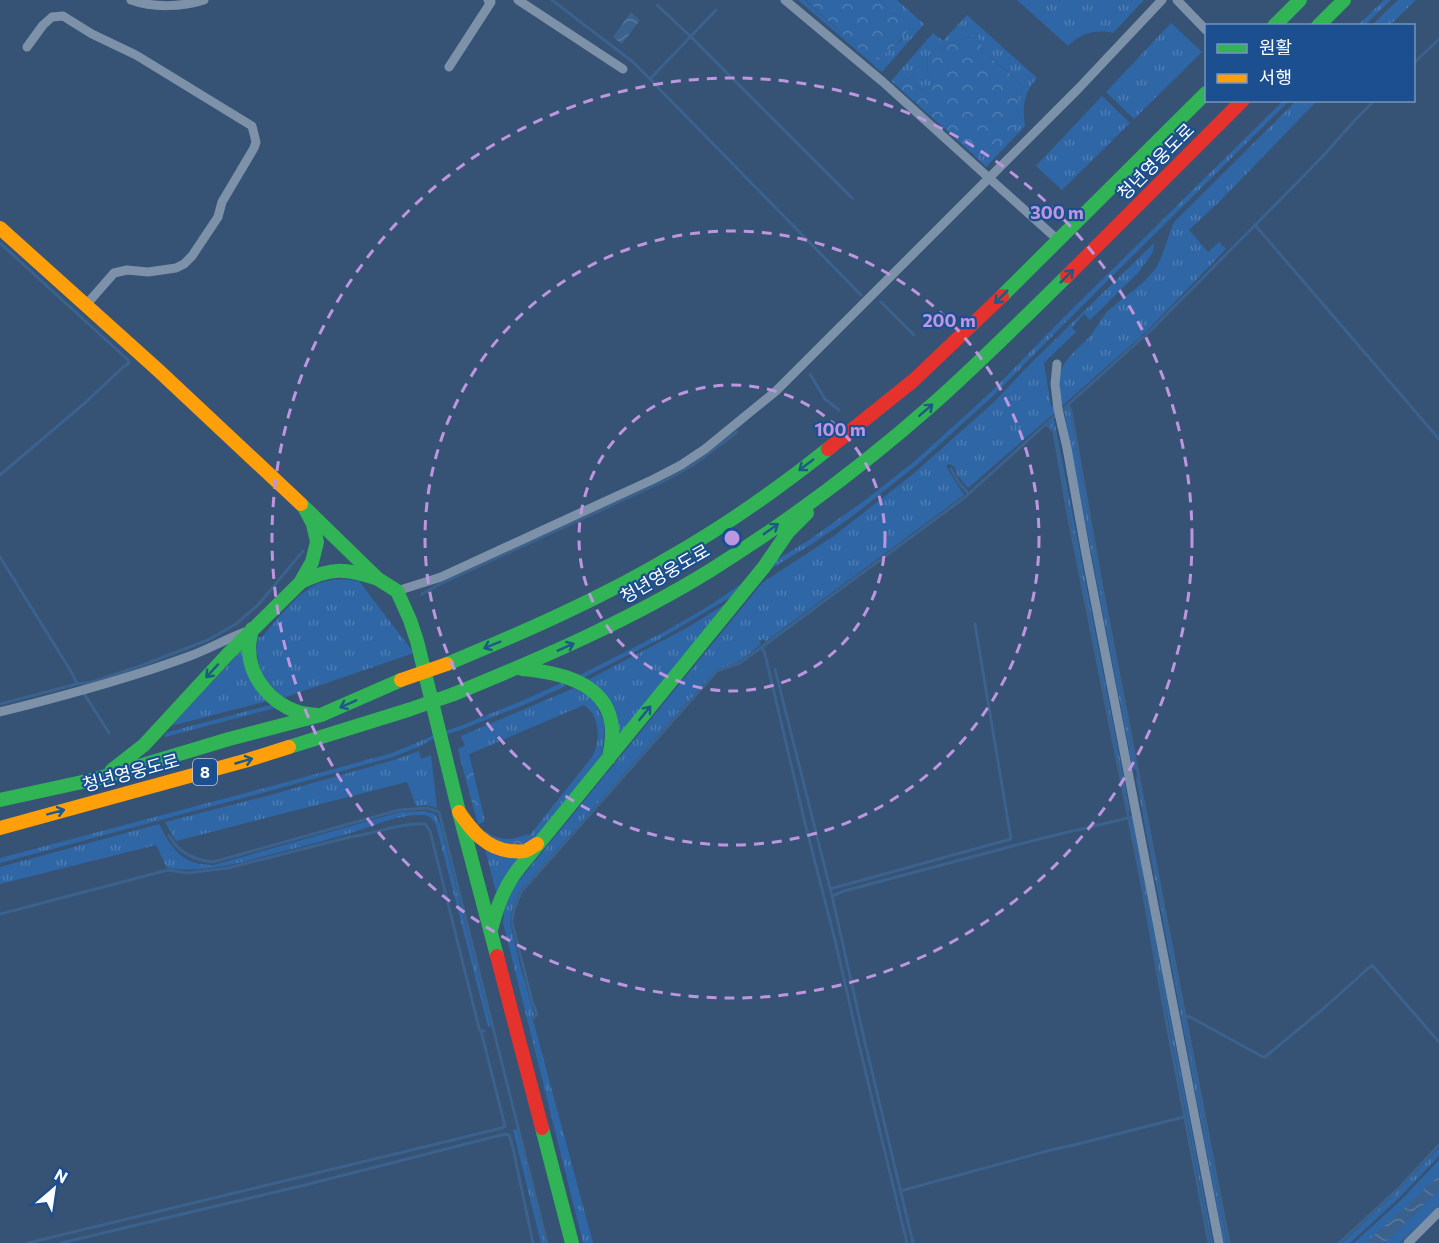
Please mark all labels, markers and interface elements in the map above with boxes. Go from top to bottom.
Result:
legend [1205,24,1415,102]
text: 원활 [1259,36,1292,58]
text: 서행 [1259,66,1292,88]
street label: 청년영웅도로 [1112,118,1198,204]
text: 300 m [1030,201,1084,223]
one-way arrow [1060,268,1075,283]
one-way arrow [994,289,1009,304]
text: 200 m [922,309,976,331]
one-way arrow [918,403,933,417]
text: 100 m [814,418,866,440]
one-way arrow [799,459,815,471]
one-way arrow [763,523,779,535]
centre of rings [722,528,742,548]
street label: 청년영웅도로 [616,539,713,608]
one-way arrow [484,640,502,651]
one-way arrow [557,640,575,652]
one-way arrow [205,664,219,679]
one-way arrow [339,698,357,710]
one-way arrow [639,705,652,721]
street label: 청년영웅도로 [80,749,182,796]
one-way arrow [235,755,254,766]
road number: 8 [193,759,217,785]
one-way arrow [47,806,66,818]
north arrow [24,1159,84,1219]
text: N [52,1164,71,1187]

